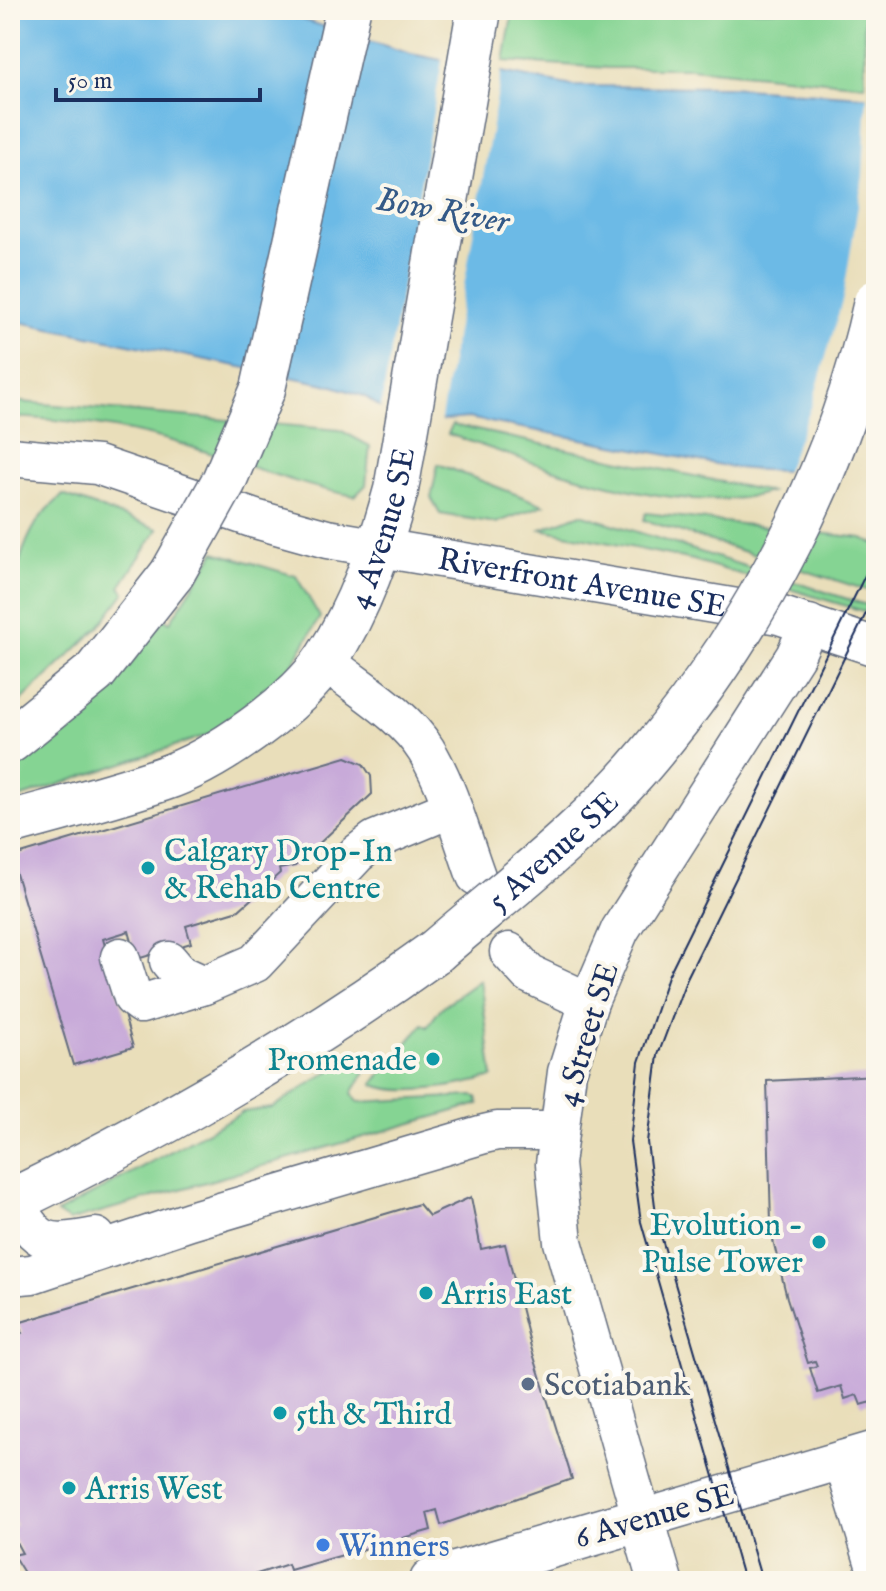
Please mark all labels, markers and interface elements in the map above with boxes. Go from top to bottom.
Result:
scale bar [56,52,260,102]
text: 50 m [68,66,112,97]
water label: Bow River [373,179,514,245]
street label: 4 Avenue SE [339,444,426,615]
street label: Riverfront Avenue SE [435,540,729,629]
street label: 5 Avenue SE [480,783,629,922]
place label: Calgary Drop-In & Rehab Centre [164,832,393,910]
marker: Calgary Drop-In & Rehab Centre [139,859,157,877]
street label: 4 Street SE [547,958,630,1111]
place label: Promenade [268,1041,417,1082]
marker: Promenade [424,1050,442,1068]
place label: Evolution - Pulse Tower [642,1206,803,1284]
marker: Evolution - Pulse Tower [810,1233,828,1251]
place label: Arris East [441,1275,572,1316]
marker: Arris East [417,1284,435,1302]
place label: Scotiabank [544,1366,691,1407]
marker: Scotiabank [519,1375,537,1393]
place label: 5th & Third [296,1395,452,1436]
marker: 5th & Third [271,1404,289,1422]
place label: Arris West [84,1470,223,1511]
street label: 6 Avenue SE [570,1475,739,1560]
marker: Arris West [60,1479,78,1497]
place label: Winners [339,1527,450,1568]
marker: Winners [314,1536,332,1554]

